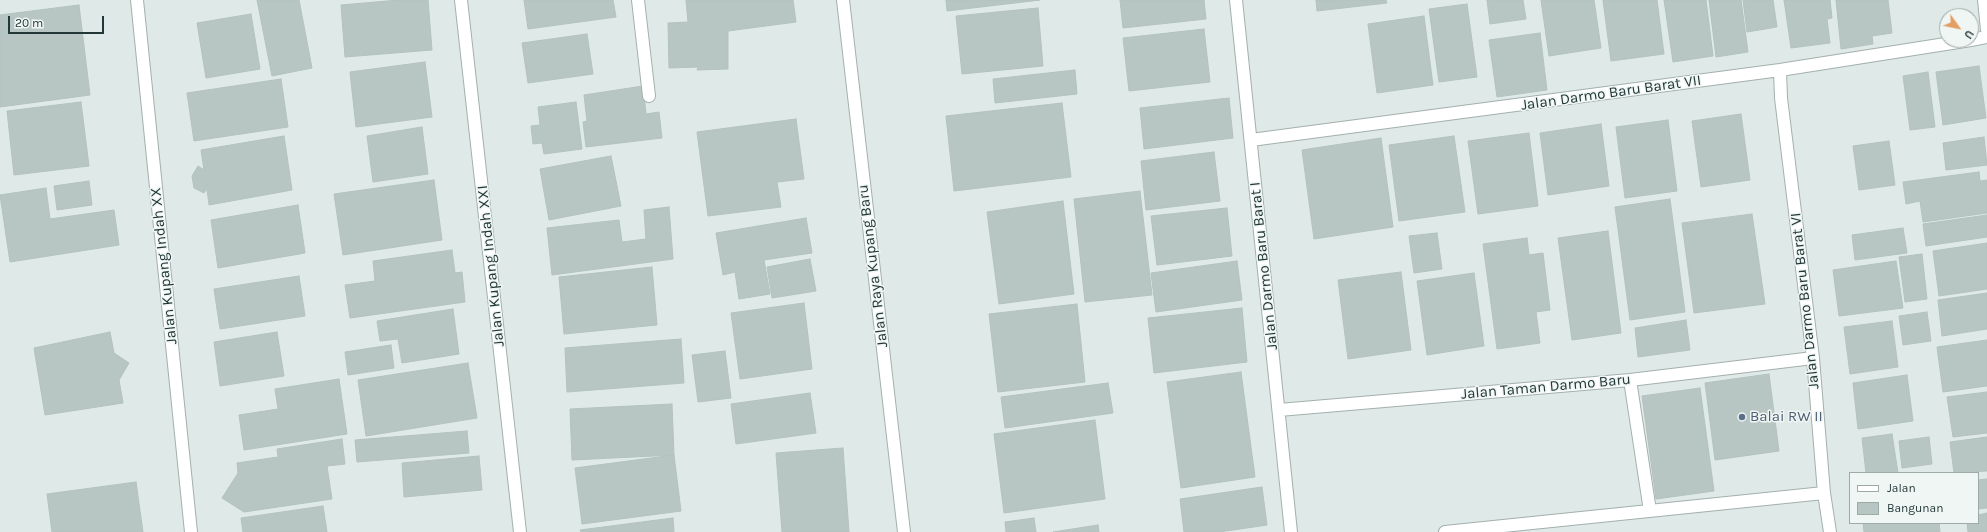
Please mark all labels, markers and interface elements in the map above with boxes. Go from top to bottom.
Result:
scale bar [10,8,106,34]
north arrow [1939,8,1979,48]
text: 20 m [15,16,43,30]
text: U [1961,28,1976,41]
street label: Jalan Darmo Baru Barat VII [1520,71,1702,115]
street label: Jalan Darmo Baru Barat I [1246,181,1282,351]
street label: Jalan Kupang Indah XXI [474,184,508,348]
street label: Jalan Raya Kupang Baru [854,184,892,348]
street label: Jalan Kupang Indah XX [147,187,181,345]
street label: Jalan Darmo Baru Barat VI [1787,212,1823,390]
street label: Jalan Taman Darmo Baru [1460,371,1632,403]
place label: Balai RW II [1750,408,1823,426]
marker: Balai RW II [1737,412,1747,422]
legend [1849,472,1979,524]
text: Jalan [1887,481,1916,495]
text: Bangunan [1887,501,1943,515]

